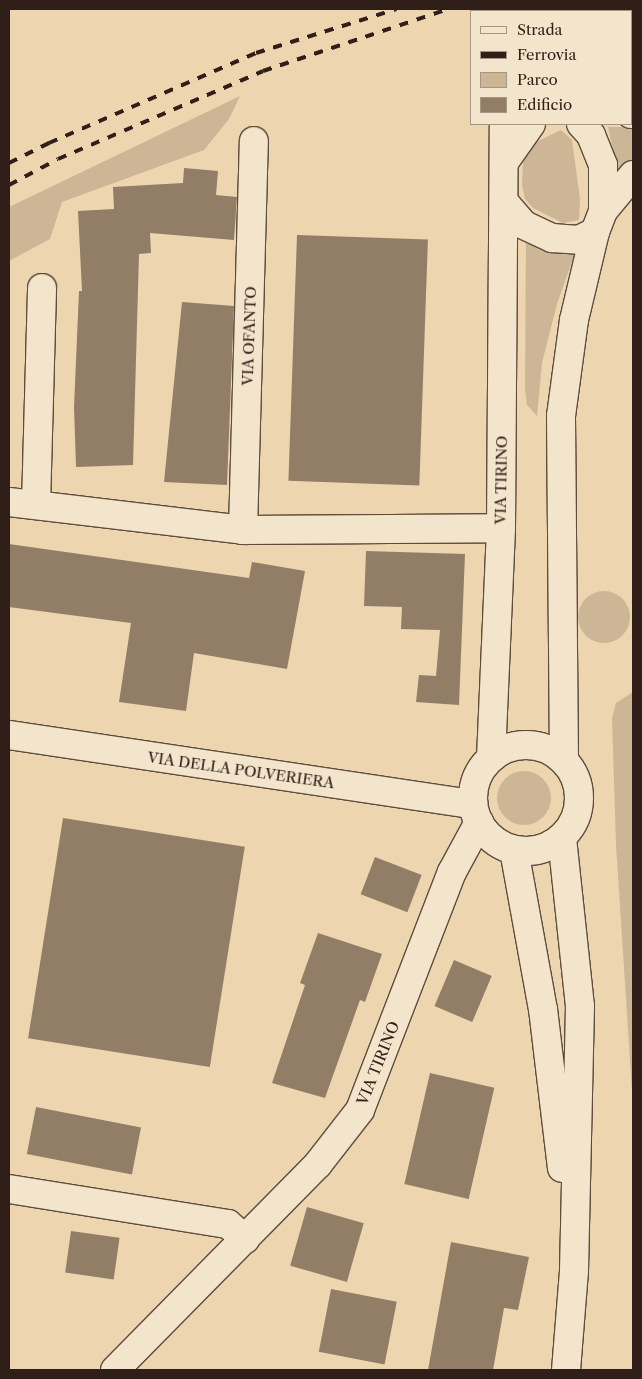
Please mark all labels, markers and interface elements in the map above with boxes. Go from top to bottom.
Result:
legend [470,10,632,125]
text: Strada [517,20,563,39]
text: Ferrovia [517,45,576,64]
text: Parco [517,70,558,89]
text: Edificio [517,95,572,114]
street label: VIA OFANTO [238,286,260,386]
street label: VIA TIRINO [491,435,511,525]
street label: VIA DELLA POLVERIERA [146,748,336,792]
street label: VIA TIRINO [353,1018,403,1108]

